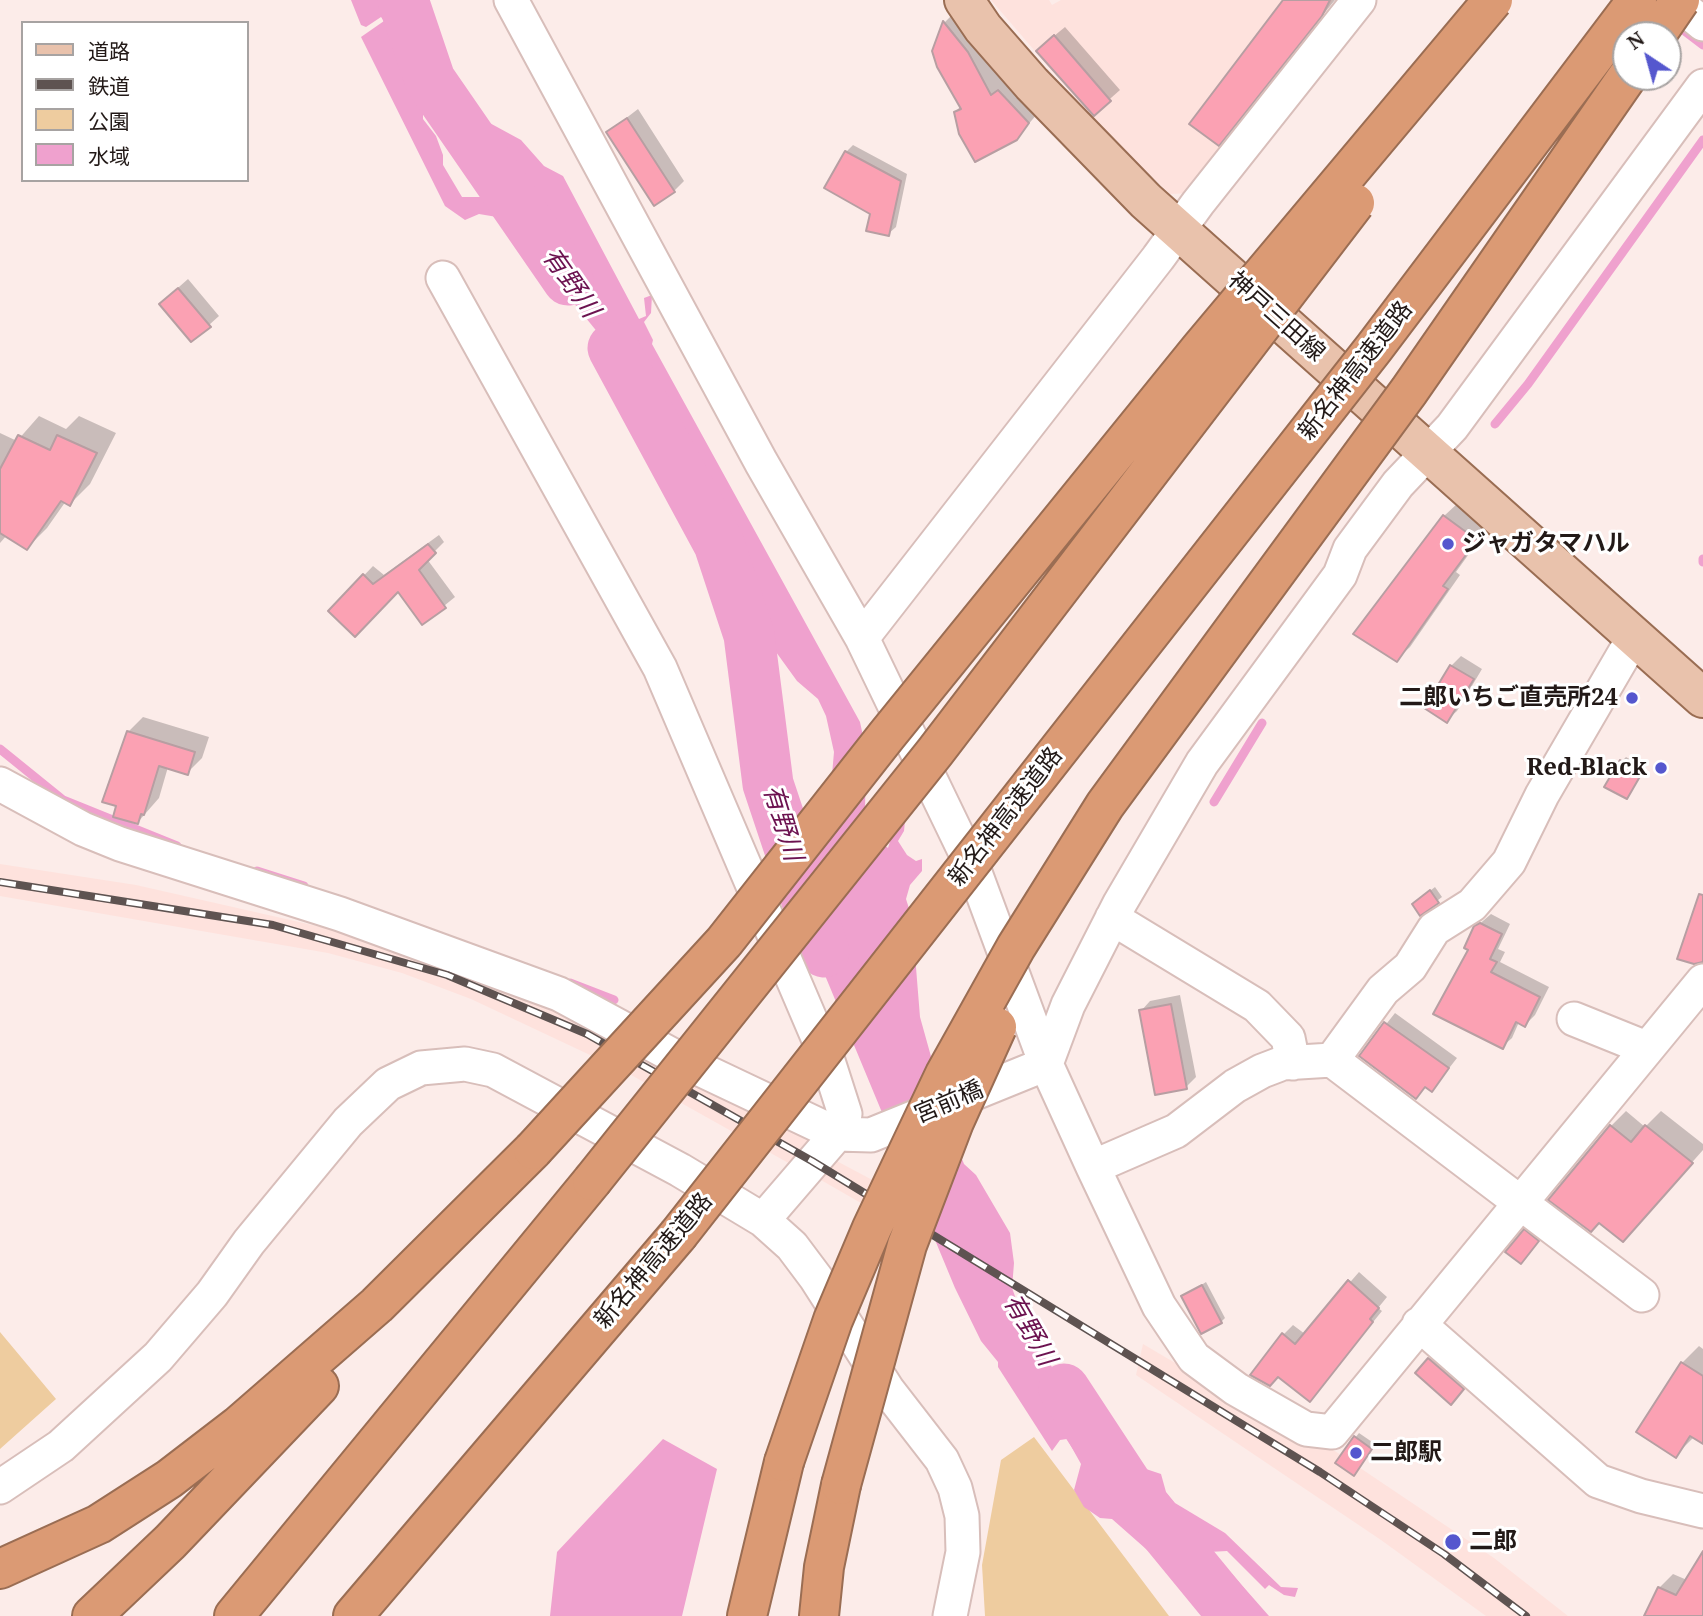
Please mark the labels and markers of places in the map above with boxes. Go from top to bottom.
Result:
place label: ジャガタマハル [1462,530,1630,558]
marker: ジャガタマハル [1440,536,1456,552]
place label: 二郎いちご直売所24 [1399,684,1618,712]
marker: 二郎いちご直売所24 [1624,690,1640,706]
place label: Red-Black [1526,754,1647,782]
marker: Red-Black [1653,760,1669,776]
place label: 二郎駅 [1370,1439,1442,1467]
marker: 二郎駅 [1348,1445,1364,1461]
place label: 二郎 [1469,1528,1517,1556]
marker: 二郎 [1443,1532,1463,1552]

